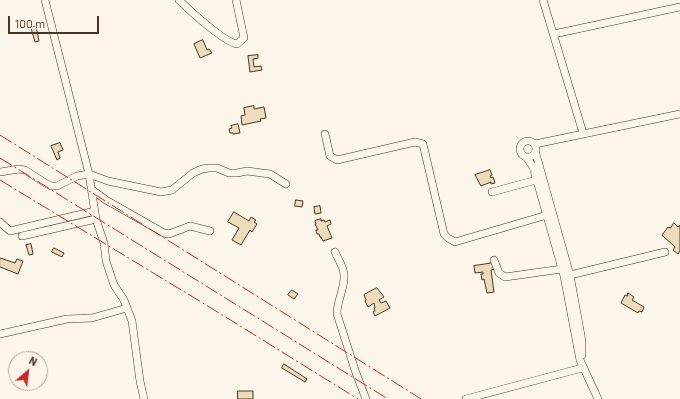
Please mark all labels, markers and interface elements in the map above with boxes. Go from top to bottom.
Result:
scale bar [10,8,101,34]
text: 100 m [15,16,45,30]
north arrow [8,351,48,391]
text: N [27,353,40,368]

